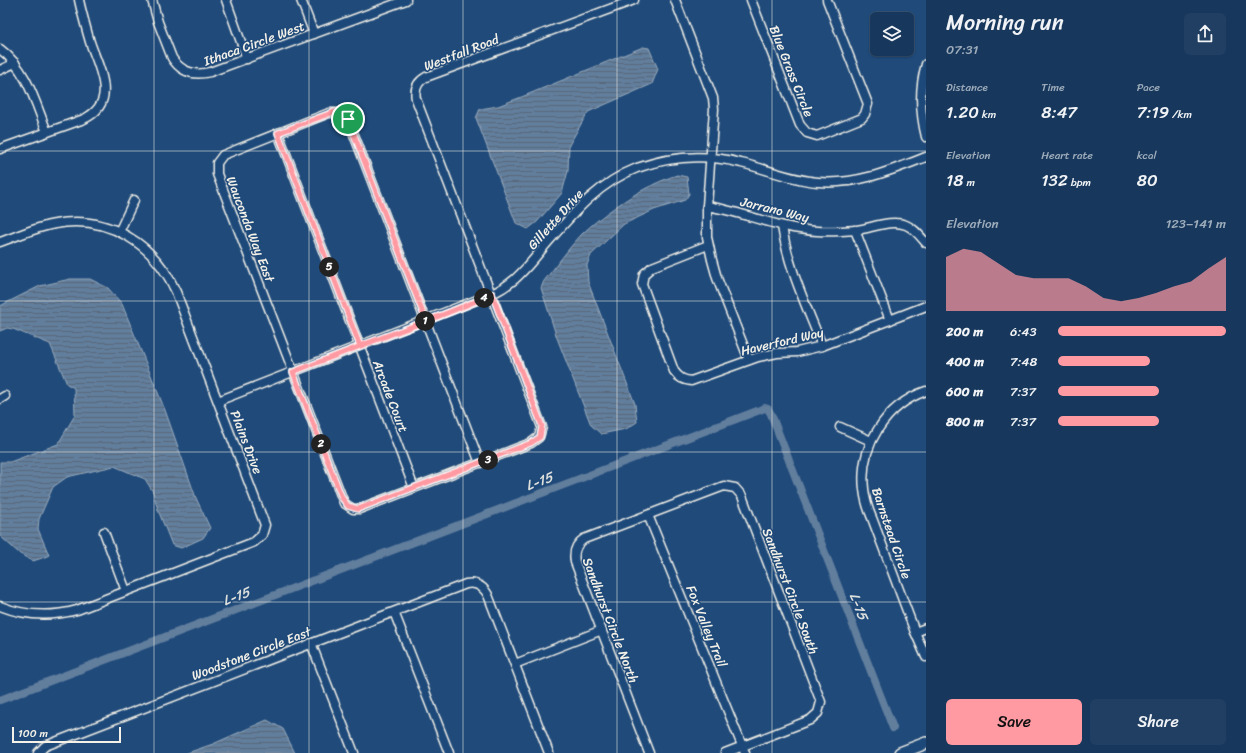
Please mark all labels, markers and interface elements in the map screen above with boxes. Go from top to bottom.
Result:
text: Morning run [946,3,1064,42]
map controls [870,12,914,56]
button: layers [870,12,914,56]
button: share [1184,13,1226,55]
street label: Ithaca Circle West [199,14,308,73]
street label: Blue Grass Circle [763,22,821,121]
street label: Westfall Road [420,27,503,77]
text: 07:31 [946,38,978,61]
text: Distance [946,78,988,97]
text: Time [1041,78,1065,97]
text: Pace [1137,78,1160,97]
text: 1.20 [946,97,979,127]
text: 8:47 [1041,97,1077,127]
text: 7:19 [1137,97,1169,127]
pin [331,102,365,136]
text: km [979,105,996,124]
text: /km [1169,105,1192,124]
icon: arrive [337,108,359,130]
text: Elevation [946,146,991,165]
text: Heart rate [1041,146,1093,165]
text: kcal [1137,146,1157,165]
text: 18 [946,165,964,195]
text: 132 [1041,165,1068,195]
text: 80 [1137,165,1158,195]
street label: Wauconda Way East [220,173,282,286]
text: m [964,173,975,192]
text: bpm [1068,173,1091,192]
street label: Gillette Drive [522,183,589,255]
street label: Jarrano Way [737,190,812,229]
text: Elevation [946,212,999,235]
text: 123–141 m [1166,212,1226,235]
pin: 5 [319,257,339,277]
text: 5 [326,257,332,276]
pin: 4 [474,288,494,308]
text: 4 [481,288,487,307]
pin: 1 [415,311,435,331]
text: 1 [423,311,427,330]
text: 200 m [946,320,983,343]
text: 6:43 [1010,320,1037,343]
street label: Haverford Way [738,321,826,362]
text: 400 m [946,350,984,373]
text: 7:48 [1010,350,1037,373]
street label: Arcade Court [366,356,415,436]
text: 600 m [946,380,983,403]
text: 7:37 [1010,380,1036,403]
street label: Plains Drive [224,407,269,478]
text: 800 m [946,410,984,433]
text: 7:37 [1010,410,1036,433]
pin: 2 [311,434,331,454]
text: 2 [318,434,324,453]
pin: 3 [478,450,498,470]
text: 3 [485,450,491,469]
water label: L-15 [522,464,559,498]
street label: Barnstead Circle [865,484,918,582]
street label: Sandhurst Circle South [756,525,825,658]
street label: Sandhurst Circle North [576,554,645,687]
water label: L-15 [219,579,256,613]
street label: Fox Valley Trail [680,582,734,671]
water label: L-15 [842,589,876,626]
street label: Woodstone Circle East [188,620,315,687]
button: Save [946,699,1082,745]
button: Share [1090,699,1226,745]
text: 100 m [18,724,48,743]
scale bar [12,725,121,744]

